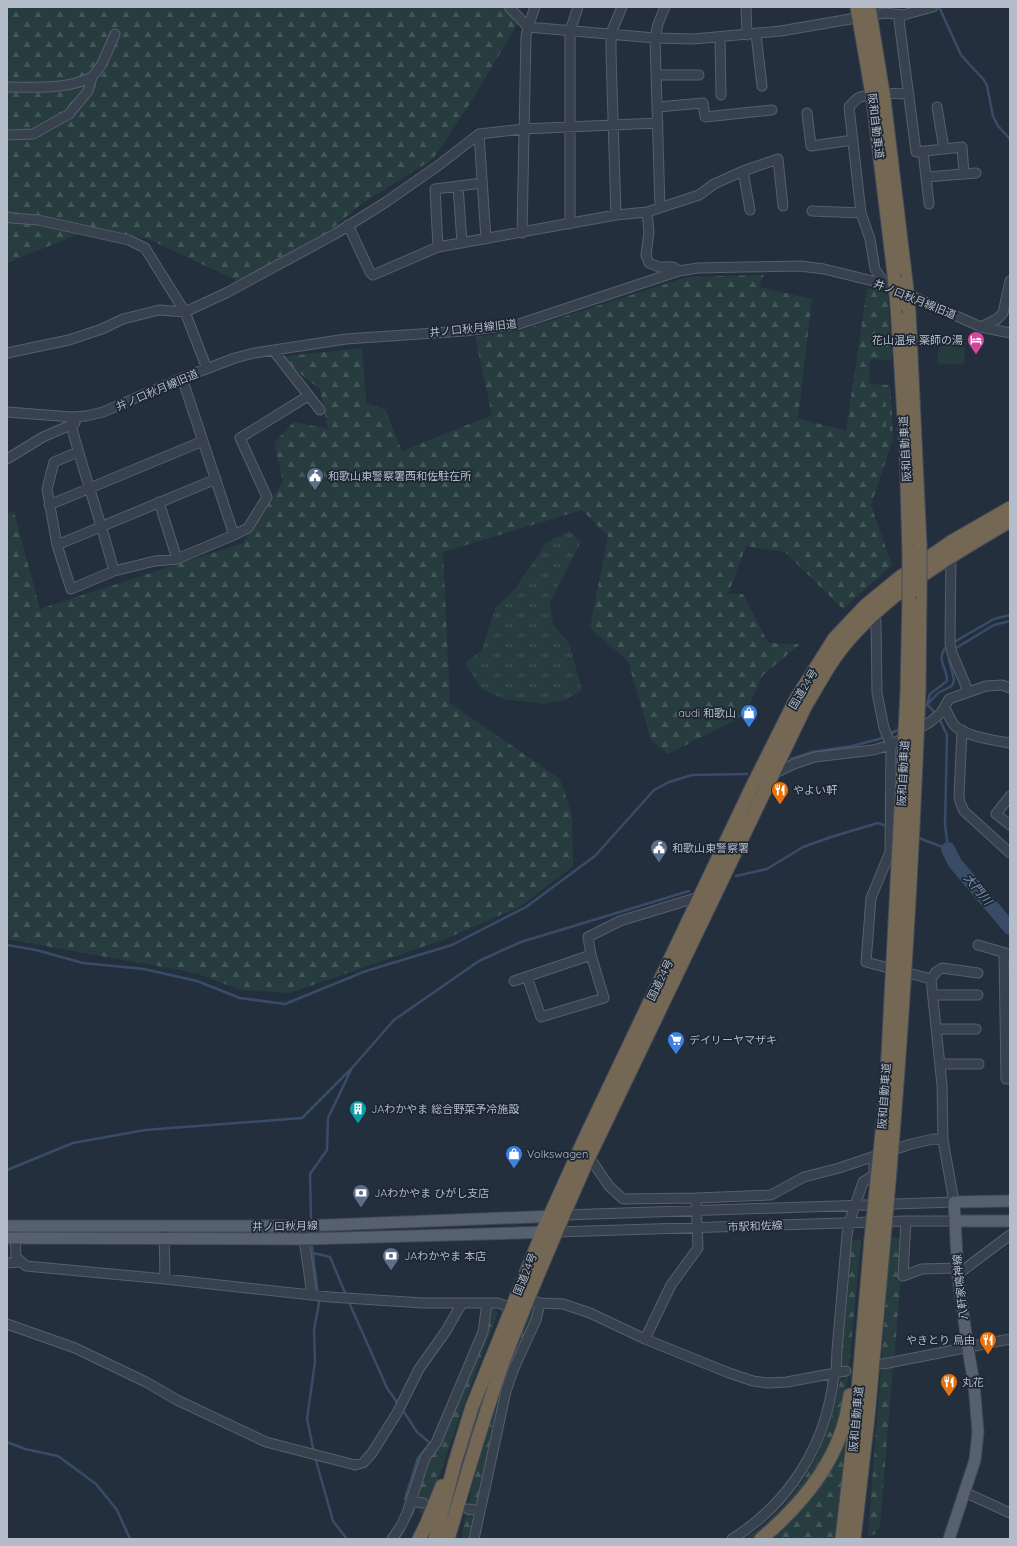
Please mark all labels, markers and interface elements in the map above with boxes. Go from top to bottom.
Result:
street label: 阪和自動車道 [865,92,887,160]
street label: 井ノ口秋月線旧道 [872,276,958,322]
street label: 井ノ口秋月線旧道 [429,316,517,340]
hotel icon: 花山温泉 薬師の湯 [966,330,986,355]
place label: 花山温泉 薬師の湯 [872,333,963,347]
street label: 井ノ口秋月線旧道 [114,366,200,414]
street label: 阪和自動車道 [896,416,914,482]
public building icon: 和歌山東警察署西和佐駐在所 [305,466,325,491]
place label: 和歌山東警察署西和佐駐在所 [328,469,472,483]
street label: 国道24号 [785,666,821,712]
shop icon: audi 和歌山 [739,703,759,728]
place label: audi 和歌山 [678,706,736,720]
street label: 阪和自動車道 [894,740,912,806]
restaurant icon: やよい軒 [770,780,790,805]
place label: やよい軒 [793,783,838,797]
public building icon: 和歌山東警察署 [649,838,669,863]
place label: 和歌山東警察署 [672,841,749,855]
water label: 大門川 [961,870,997,909]
street label: 国道24号 [644,957,676,1003]
supermarket icon: デイリーヤマザキ [666,1030,686,1055]
place label: デイリーヤマザキ [689,1033,777,1047]
street label: 阪和自動車道 [875,1063,893,1129]
building icon: JAわかやま 総合野菜予冷施設 [348,1099,368,1124]
place label: JAわかやま 総合野菜予冷施設 [371,1102,519,1116]
shop icon: Volkswagen [504,1144,524,1169]
place label: Volkswagen [527,1147,588,1161]
bank icon: JAわかやま ひがし支店 [351,1183,371,1208]
place label: JAわかやま ひがし支店 [374,1186,489,1200]
street label: 井ノ口秋月線 [252,1218,318,1234]
street label: 市駅和佐線 [727,1218,783,1234]
bank icon: JAわかやま 本店 [381,1246,401,1271]
place label: JAわかやま 本店 [404,1249,486,1263]
street label: 国道24号 [510,1251,540,1297]
street label: 八軒家鳴神線 [950,1253,970,1321]
restaurant icon: やきとり 鳥由 [978,1330,998,1355]
place label: やきとり 鳥由 [906,1333,975,1347]
restaurant icon: 丸花 [939,1372,959,1397]
place label: 丸花 [962,1375,984,1389]
street label: 阪和自動車道 [846,1386,866,1452]

